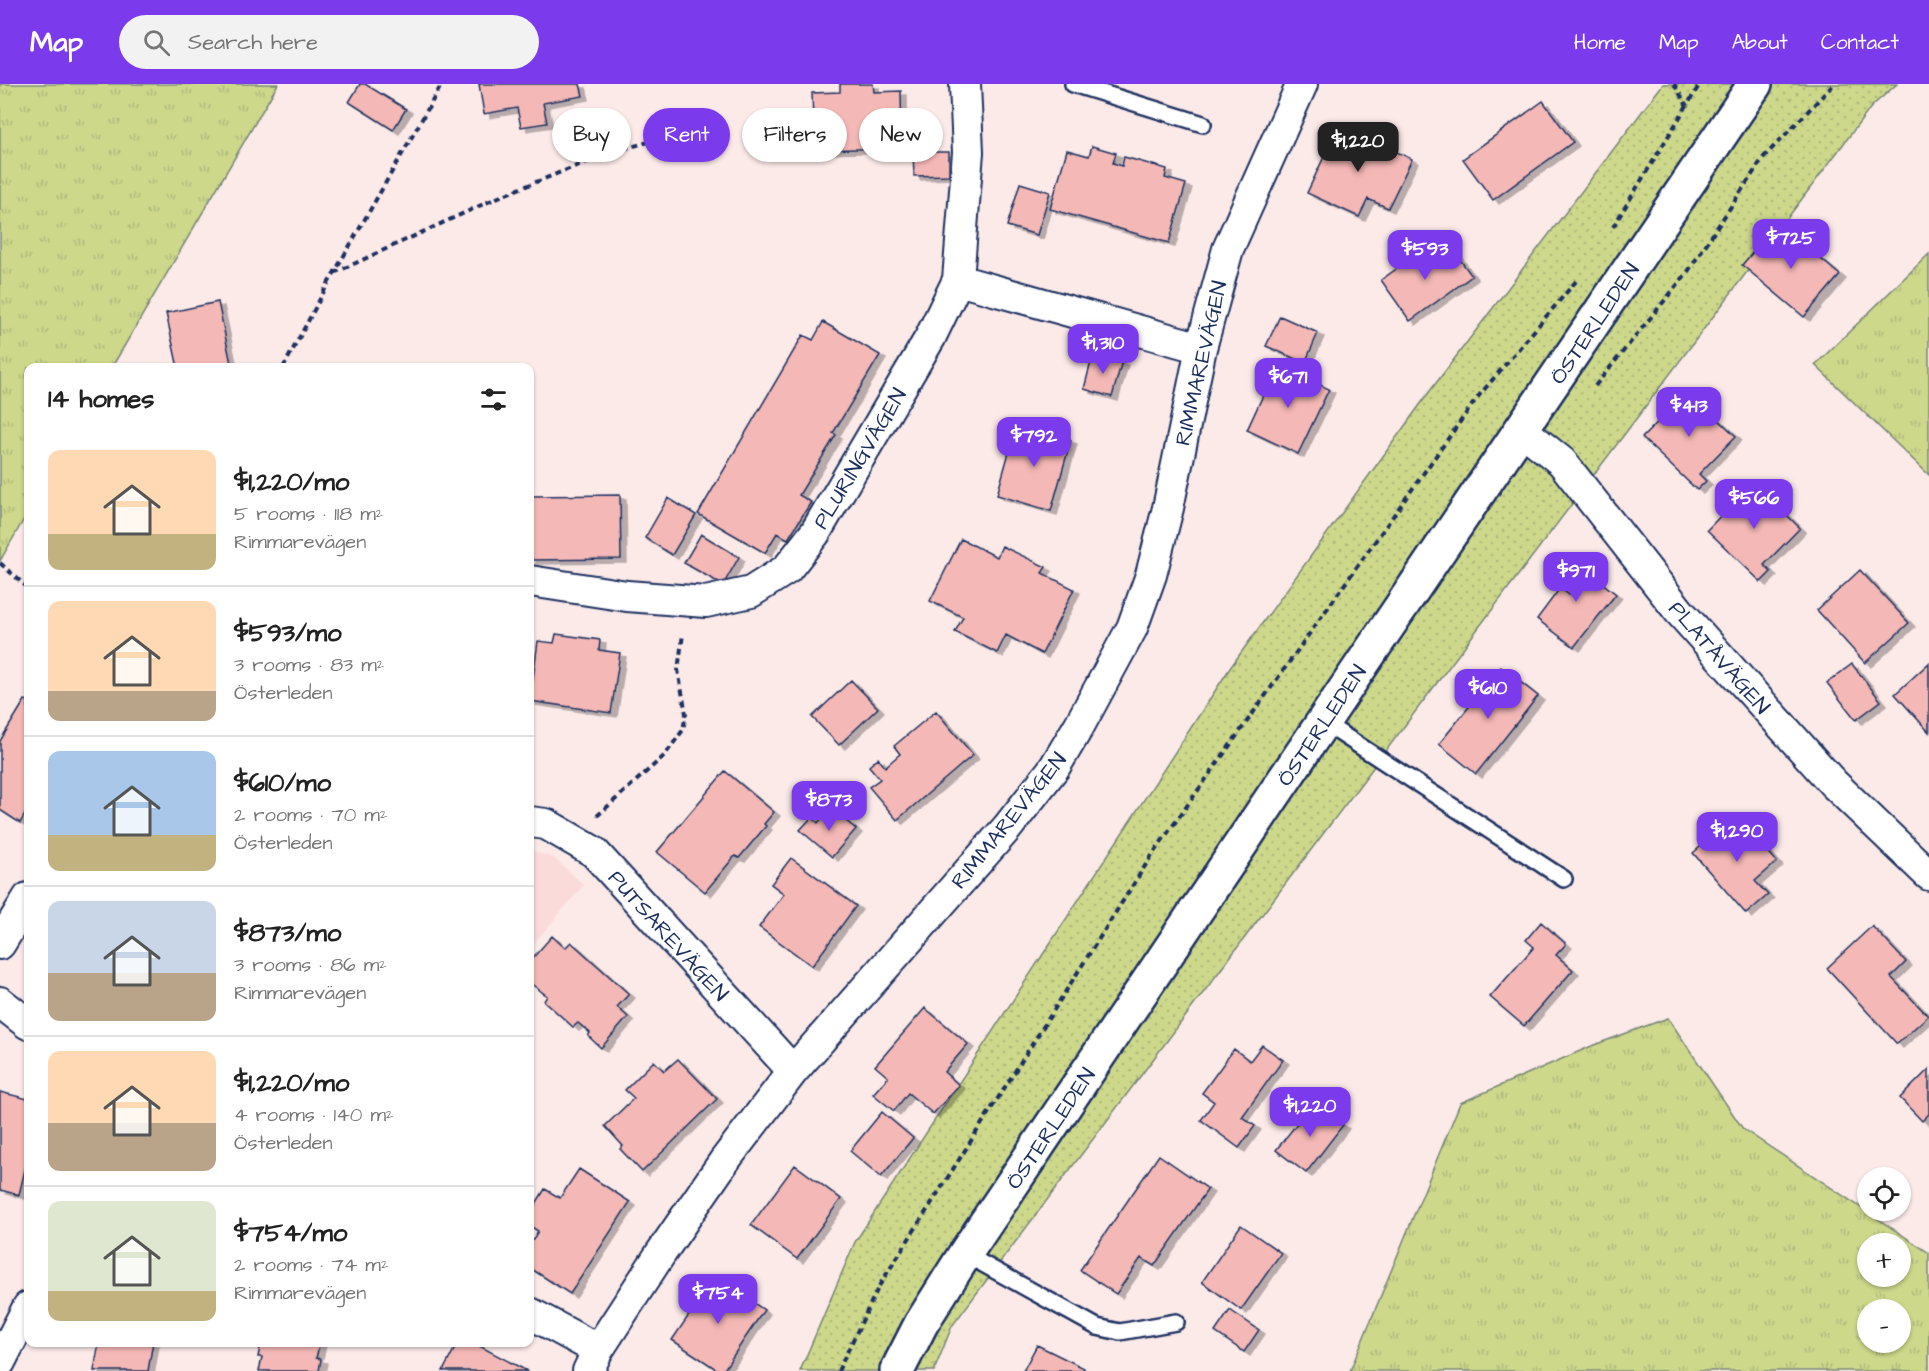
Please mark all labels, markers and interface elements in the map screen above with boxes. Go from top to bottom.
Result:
search box [119,15,539,69]
text: Map [30,23,83,62]
icon: search [140,26,173,59]
text: Search here [188,27,318,58]
text: Home [1574,28,1626,57]
text: Map [1659,28,1699,57]
text: About [1732,28,1788,57]
text: Contact [1821,28,1899,57]
chip: Buy [552,108,631,162]
chip: Rent [643,108,730,162]
chip: Filters [742,108,847,162]
chip: New [859,108,943,162]
pin: $1,220 [1309,122,1407,173]
text: $1,220 [1332,127,1384,155]
pin: $725 [1755,219,1827,270]
text: $725 [1766,224,1816,252]
pin: $593 [1389,230,1461,281]
text: $593 [1402,235,1448,263]
street label: ÖSTERLEDEN [1543,257,1648,391]
street label: RIMMAREVÄGEN [1167,278,1236,449]
pin: $1,310 [1054,324,1152,375]
text: $1,310 [1082,329,1124,357]
pin: $671 [1252,358,1324,409]
text: $671 [1269,363,1307,391]
text: 14 homes [48,381,154,417]
street label: PLURINGVÄGEN [806,382,915,535]
icon: filters [477,383,510,416]
pin: $413 [1653,387,1725,438]
text: $413 [1670,392,1708,420]
pin: $792 [998,417,1070,468]
text: $792 [1011,422,1057,450]
text: $1,220/mo [234,464,349,500]
icon: home [96,474,168,546]
pin: $566 [1718,479,1790,530]
text: $566 [1729,484,1779,512]
text: 5 rooms · 118 m² [234,500,383,528]
text: Rimmarevägen [234,528,366,556]
pin: $971 [1540,552,1612,603]
text: $971 [1557,557,1595,585]
street label: PLATÅVÄGEN [1661,595,1777,722]
text: $593/mo [234,615,342,651]
icon: home [96,625,168,697]
text: 3 rooms · 83 m² [234,651,384,679]
street label: ÖSTERLEDEN [1270,659,1375,793]
pin: $610 [1452,669,1524,720]
text: $610 [1469,674,1507,702]
text: Österleden [234,679,332,707]
street label: RIMMAREVÄGEN [944,746,1074,896]
text: $610/mo [234,765,331,801]
icon: home [96,775,168,847]
pin: $873 [793,781,865,832]
text: $873 [806,786,852,814]
text: 2 rooms · 70 m² [234,801,387,829]
pin: $1,290 [1688,812,1786,863]
text: $1,290 [1711,817,1763,845]
text: Österleden [234,829,332,857]
street label: PUTSAREVÄGEN [601,864,735,1009]
text: $873/mo [234,915,341,951]
icon: home [96,925,168,997]
text: 3 rooms · 86 m² [234,951,387,979]
text: Rimmarevägen [234,979,366,1007]
street label: ÖSTERLEDEN [999,1062,1104,1196]
text: $1,220/mo [234,1065,349,1101]
icon: home [96,1075,168,1147]
pin: $1,220 [1261,1087,1359,1138]
text: $1,220 [1284,1092,1336,1120]
text: 4 rooms · 140 m² [234,1101,393,1129]
text: Österleden [234,1129,332,1157]
map controls [1857,1167,1911,1353]
button: locate [1857,1167,1911,1221]
text: $754/mo [234,1215,347,1251]
icon: home [96,1225,168,1297]
button: + [1857,1233,1911,1287]
text: 2 rooms · 74 m² [234,1251,388,1279]
pin: $754 [682,1274,754,1325]
text: Rimmarevägen [234,1279,366,1307]
text: $754 [692,1279,744,1307]
button: − [1857,1299,1911,1353]

